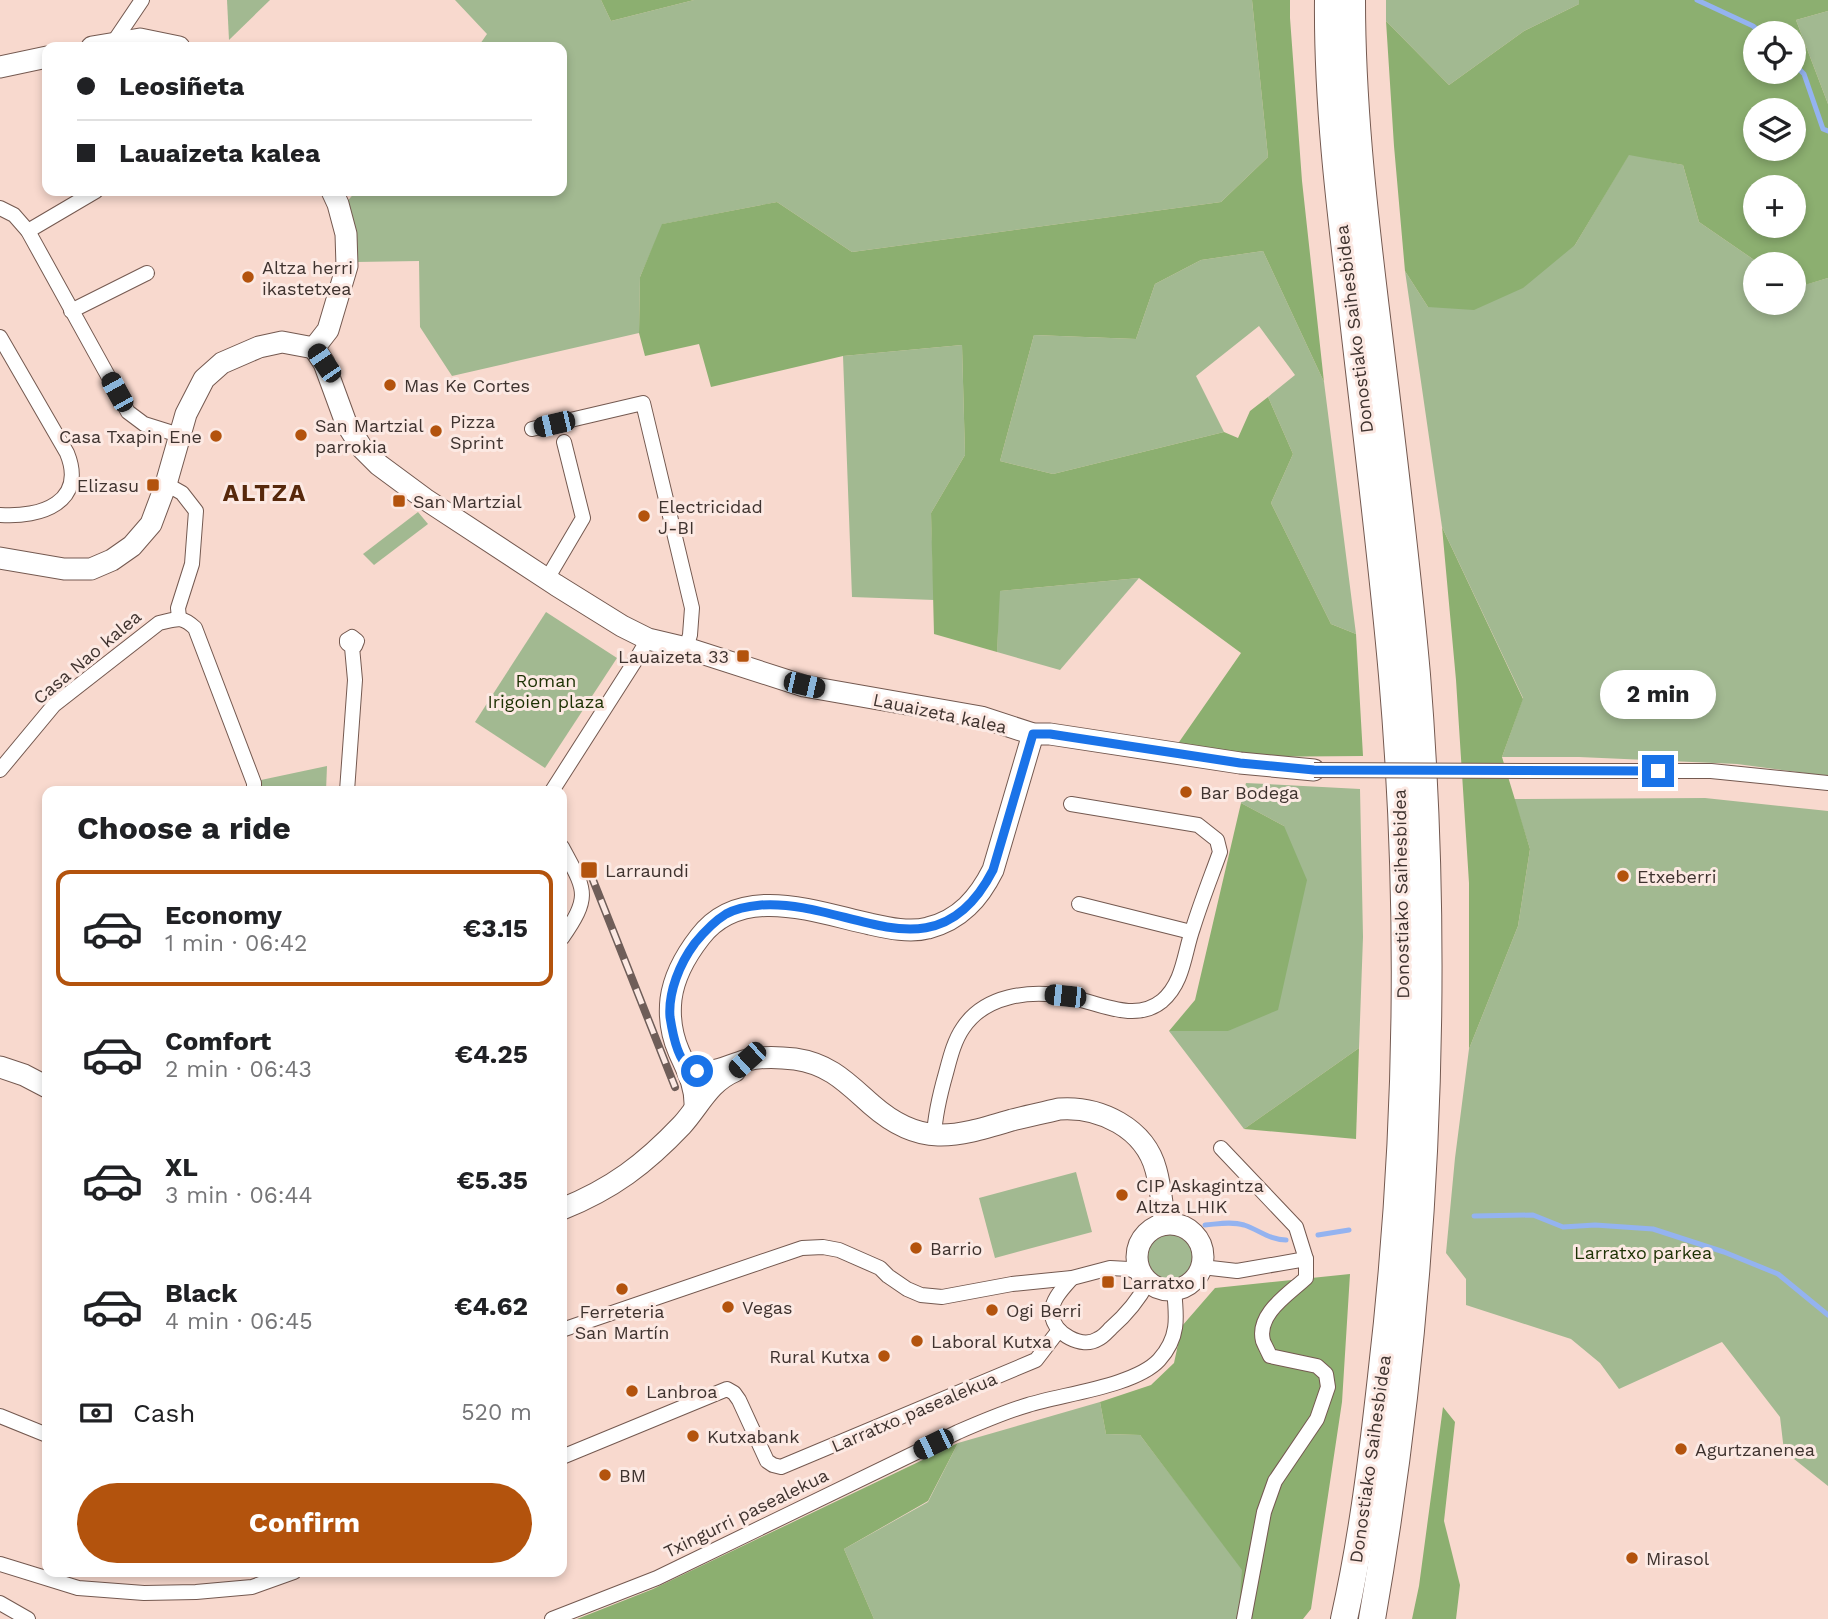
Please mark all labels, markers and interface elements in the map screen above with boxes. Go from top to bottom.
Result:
map controls [1743,21,1806,315]
button: locate [1743,21,1806,84]
text: Leosiñeta [119,71,244,101]
button: layers [1743,98,1806,161]
text: Lauaizeta kalea [119,138,320,168]
button: + [1743,175,1806,238]
street label: Donostiako Saihesbidea [1331,224,1377,434]
button: − [1743,252,1806,315]
place label: Altza herri ikastetxea [262,257,353,299]
marker: Altza herri ikastetxea [240,269,256,285]
car [304,340,345,386]
car [98,369,137,415]
place label: Mas Ke Cortes [404,375,530,396]
marker: Mas Ke Cortes [382,377,398,393]
car [532,409,577,439]
place label: Pizza Sprint [450,411,504,453]
place label: San Martzial parrokia [315,415,424,457]
marker: Pizza Sprint [428,423,444,439]
place label: Casa Txapin Ene [59,426,202,447]
marker: San Martzial parrokia [293,427,309,443]
marker: Casa Txapin Ene [208,428,224,444]
place label: Elizasu [77,475,139,496]
marker: Elizasu [145,477,161,493]
district label: ALTZA [223,479,307,507]
place label: San Martzial [413,491,522,512]
marker: San Martzial [391,493,407,509]
place label: Electricidad J-BI [658,496,763,538]
marker: Electricidad J-BI [636,508,652,524]
street label: Casa Nao kalea [29,606,145,708]
place label: Lauaizeta 33 [618,646,729,667]
marker: Lauaizeta 33 [735,648,751,664]
park label: Roman Irigoien plaza [488,670,604,712]
car [782,670,827,700]
callout: 2 min [1600,670,1716,718]
text: 2 min [1627,681,1689,708]
street label: Lauaizeta kalea [871,689,1009,737]
route end [1642,755,1674,787]
place label: Bar Bodega [1200,782,1299,803]
marker: Bar Bodega [1178,784,1194,800]
street label: Donostiako Saihesbidea [1389,789,1413,999]
text: Choose a ride [77,809,291,847]
marker: Larraundi [579,860,599,880]
place label: Larraundi [605,860,689,881]
place label: Etxeberri [1637,866,1716,887]
marker: Etxeberri [1615,868,1631,884]
icon: car [81,897,144,960]
text: Economy [165,900,282,930]
text: €3.15 [463,913,528,943]
text: 1 min · 06:42 [165,930,308,957]
car [1044,983,1087,1009]
icon: car [81,1023,144,1086]
text: Comfort [165,1026,271,1056]
car [725,1038,770,1082]
text: €4.25 [455,1039,528,1069]
route start [681,1055,713,1087]
text: 2 min · 06:43 [165,1056,312,1083]
icon: car [81,1149,144,1212]
text: XL [165,1152,198,1182]
text: €5.35 [456,1165,528,1195]
place label: CIP Askagintza Altza LHIK [1136,1175,1264,1217]
text: 3 min · 06:44 [165,1182,313,1209]
marker: CIP Askagintza Altza LHIK [1114,1187,1130,1203]
place label: Barrio [930,1238,982,1259]
marker: Barrio [908,1240,924,1256]
park label: Larratxo parkea [1574,1242,1712,1263]
place label: Larratxo I [1122,1272,1206,1293]
marker: Larratxo I [1100,1274,1116,1290]
icon: car [81,1275,144,1338]
text: Black [165,1278,237,1308]
marker: Ferreteria San Martín [614,1281,630,1297]
text: €4.62 [454,1291,528,1321]
place label: Vegas [742,1297,792,1318]
marker: Vegas [720,1299,736,1315]
place label: Ogi Berri [1006,1300,1082,1321]
place label: Ferreteria San Martín [575,1301,669,1343]
marker: Ogi Berri [984,1302,1000,1318]
text: 4 min · 06:45 [165,1308,313,1335]
place label: Laboral Kutxa [931,1331,1052,1352]
marker: Laboral Kutxa [909,1333,925,1349]
place label: Rural Kutxa [769,1346,870,1367]
marker: Rural Kutxa [876,1348,892,1364]
street label: Donostiako Saihesbidea [1345,1354,1395,1564]
street label: Larratxo pasealekua [828,1368,1000,1456]
place label: Lanbroa [646,1381,717,1402]
marker: Lanbroa [624,1383,640,1399]
icon: cash [77,1394,115,1432]
text: Cash [133,1398,195,1428]
text: 520 m [461,1399,532,1426]
car [910,1425,957,1463]
place label: Kutxabank [707,1426,799,1447]
marker: Kutxabank [685,1428,701,1444]
place label: Agurtzanenea [1695,1439,1815,1460]
marker: Agurtzanenea [1673,1441,1689,1457]
street label: Txingurri pasealekua [660,1464,832,1562]
place label: BM [619,1465,646,1486]
marker: BM [597,1467,613,1483]
button: Confirm [77,1483,532,1563]
place label: Mirasol [1646,1548,1710,1569]
marker: Mirasol [1624,1550,1640,1566]

